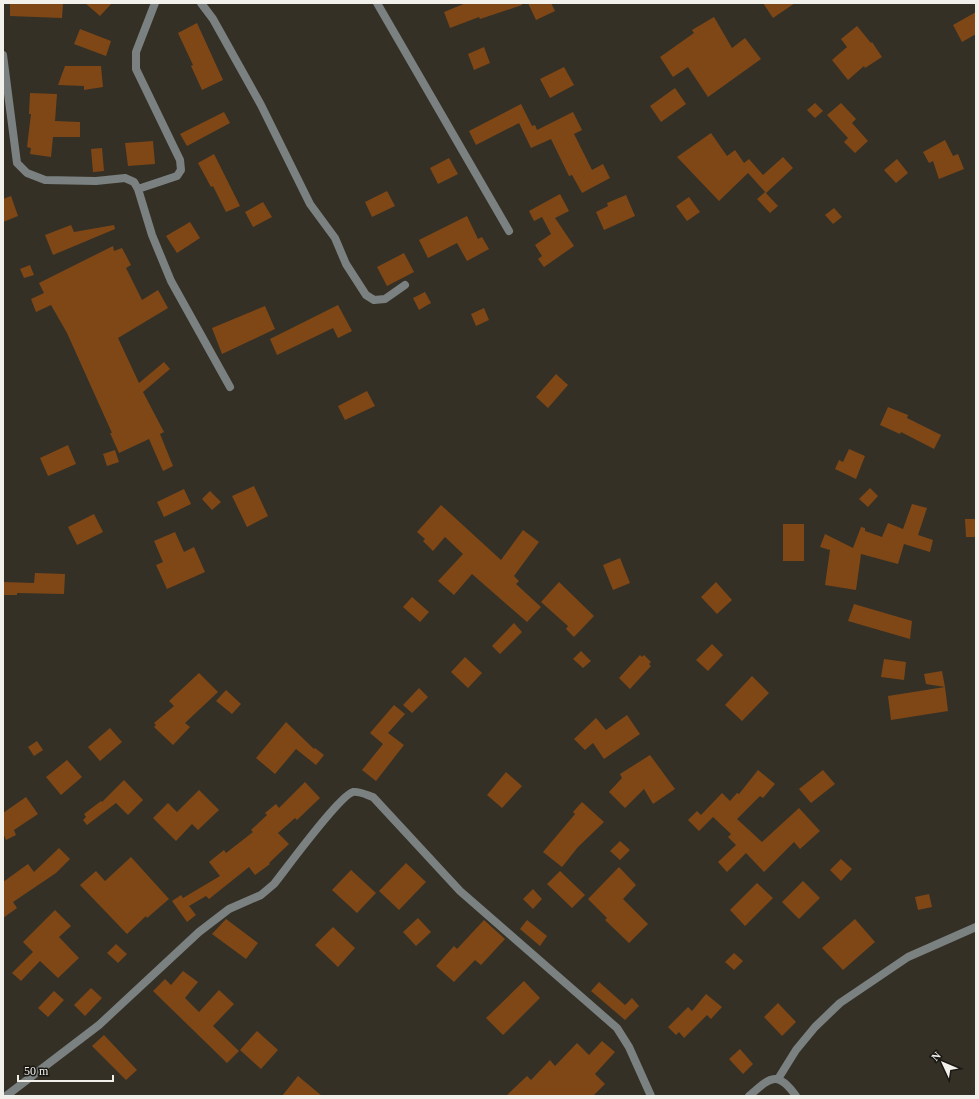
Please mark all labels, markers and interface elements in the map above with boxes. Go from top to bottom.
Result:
north arrow [923,1043,963,1083]
text: N [929,1049,943,1063]
scale bar [18,1057,113,1083]
text: 50 m [24,1064,49,1078]

